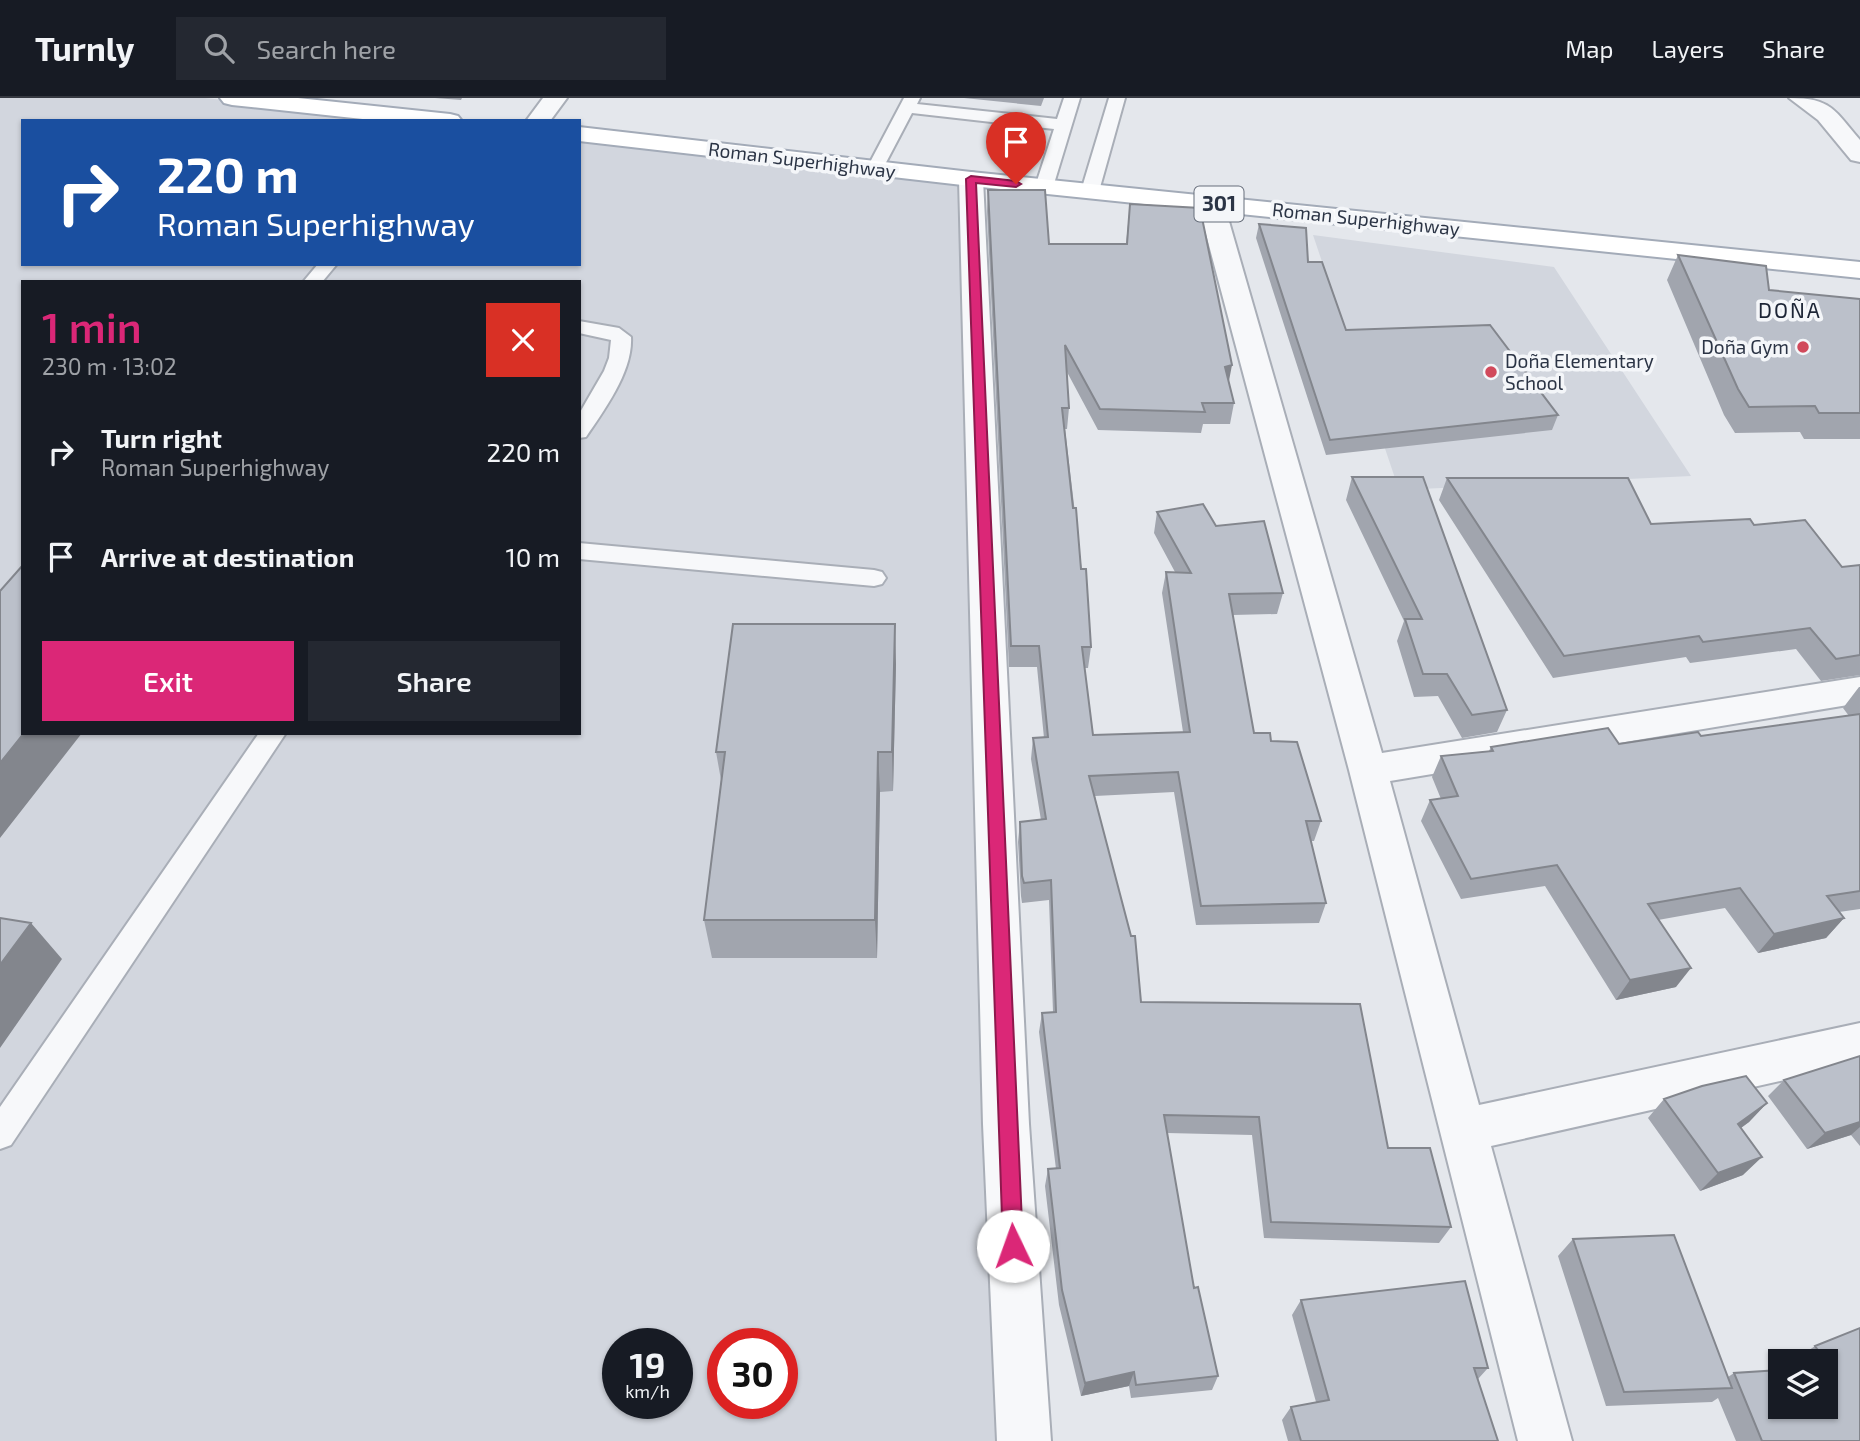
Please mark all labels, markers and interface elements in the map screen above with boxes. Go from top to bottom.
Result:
search box [176,17,666,80]
text: Turnly [35,28,134,68]
icon: search [200,29,238,67]
text: Search here [256,33,396,64]
text: Map [1565,34,1613,63]
text: Layers [1651,34,1724,63]
text: Share [1762,34,1825,63]
pin [986,112,1046,184]
icon: arrive [997,123,1035,161]
street label: Roman Superhighway [707,137,897,182]
text: 220 m [157,144,299,203]
icon: right [42,147,133,238]
road number: 301 [1194,186,1244,222]
street label: Roman Superhighway [1271,197,1461,240]
text: Roman Superhighway [157,204,475,242]
district label: DOÑA [1758,297,1822,322]
text: 1 min [42,301,142,351]
button: close [486,303,560,377]
place label: Doña Gym [1701,335,1789,358]
marker: Doña Gym [1795,339,1811,355]
place label: Doña Elementary School [1505,349,1654,394]
text: 230 m · 13:02 [42,352,177,380]
marker: Doña Elementary School [1483,364,1499,380]
text: Turn right [101,422,222,453]
icon: right [42,433,80,471]
text: 220 m [487,436,560,467]
text: Roman Superhighway [101,453,329,481]
icon: arrive [42,538,80,576]
text: Arrive at destination [101,541,354,572]
text: 10 m [505,541,560,572]
button: Exit [42,641,294,721]
button: Share [308,641,560,721]
position arrow [976,1209,1050,1283]
speed limit sign: 30 [707,1328,798,1419]
text: 19 [630,1343,665,1385]
map controls [1768,1349,1838,1419]
button: layers [1768,1349,1838,1419]
text: km/h [625,1380,670,1402]

